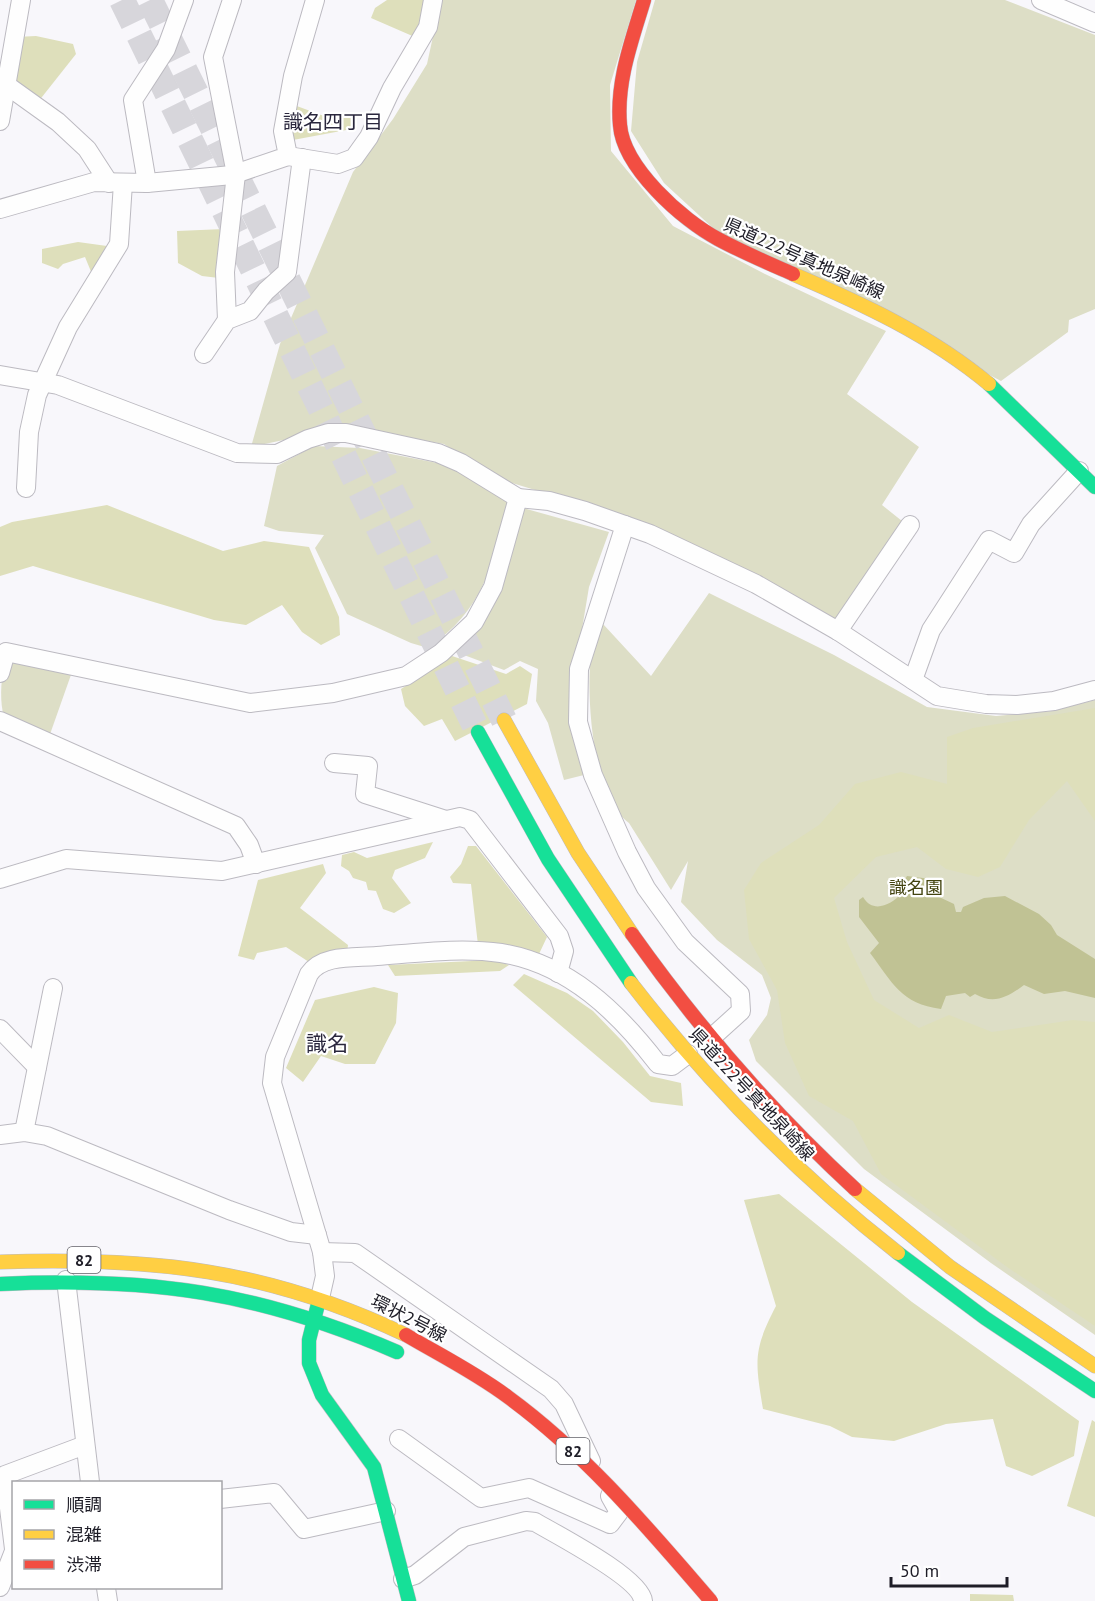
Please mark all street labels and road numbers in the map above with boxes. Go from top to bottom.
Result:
street label: 県道222号真地泉崎線 [720,212,888,304]
street label: 県道222号真地泉崎線 [684,1023,820,1165]
road number: 82 [68,1247,100,1273]
street label: 環状2号線 [367,1289,451,1347]
road number: 82 [556,1438,590,1464]

